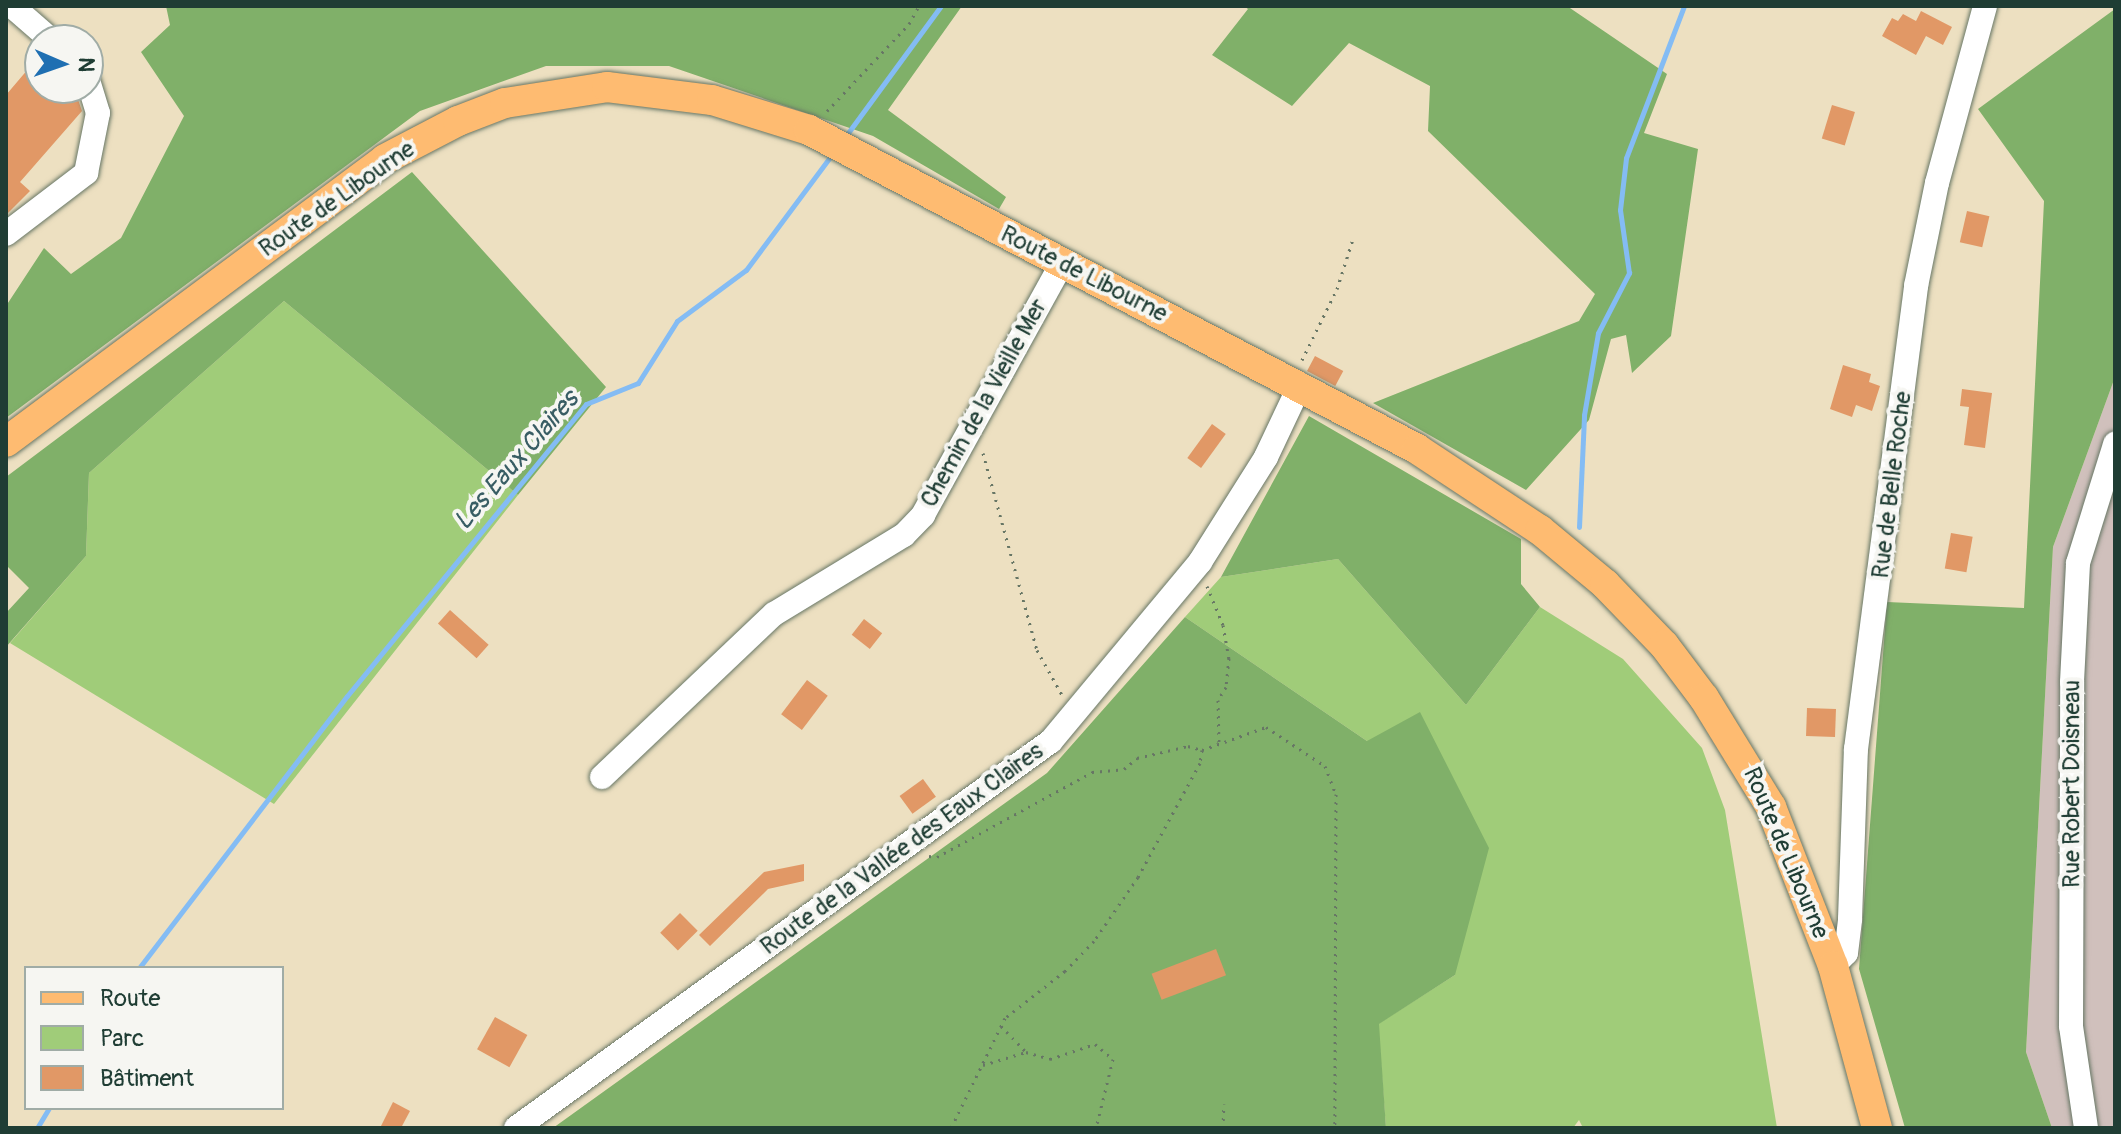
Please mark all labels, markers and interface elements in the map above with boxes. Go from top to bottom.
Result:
north arrow [24,24,104,104]
text: N [72,57,100,73]
street label: Route de Libourne [254,135,420,263]
street label: Route de Libourne [996,220,1172,328]
street label: Chemin de la Vieille Mer [915,294,1053,512]
water label: Les Eaux Claires [448,385,586,537]
street label: Rue de Belle Roche [1866,390,1918,580]
street label: Rue Robert Doisneau [2058,680,2086,888]
street label: Route de la Vallée des Eaux Claires [755,737,1049,961]
street label: Route de Libourne [1737,763,1835,943]
legend [24,966,284,1110]
text: Route [100,984,160,1013]
text: Parc [100,1024,144,1053]
text: Bâtiment [100,1064,194,1093]

